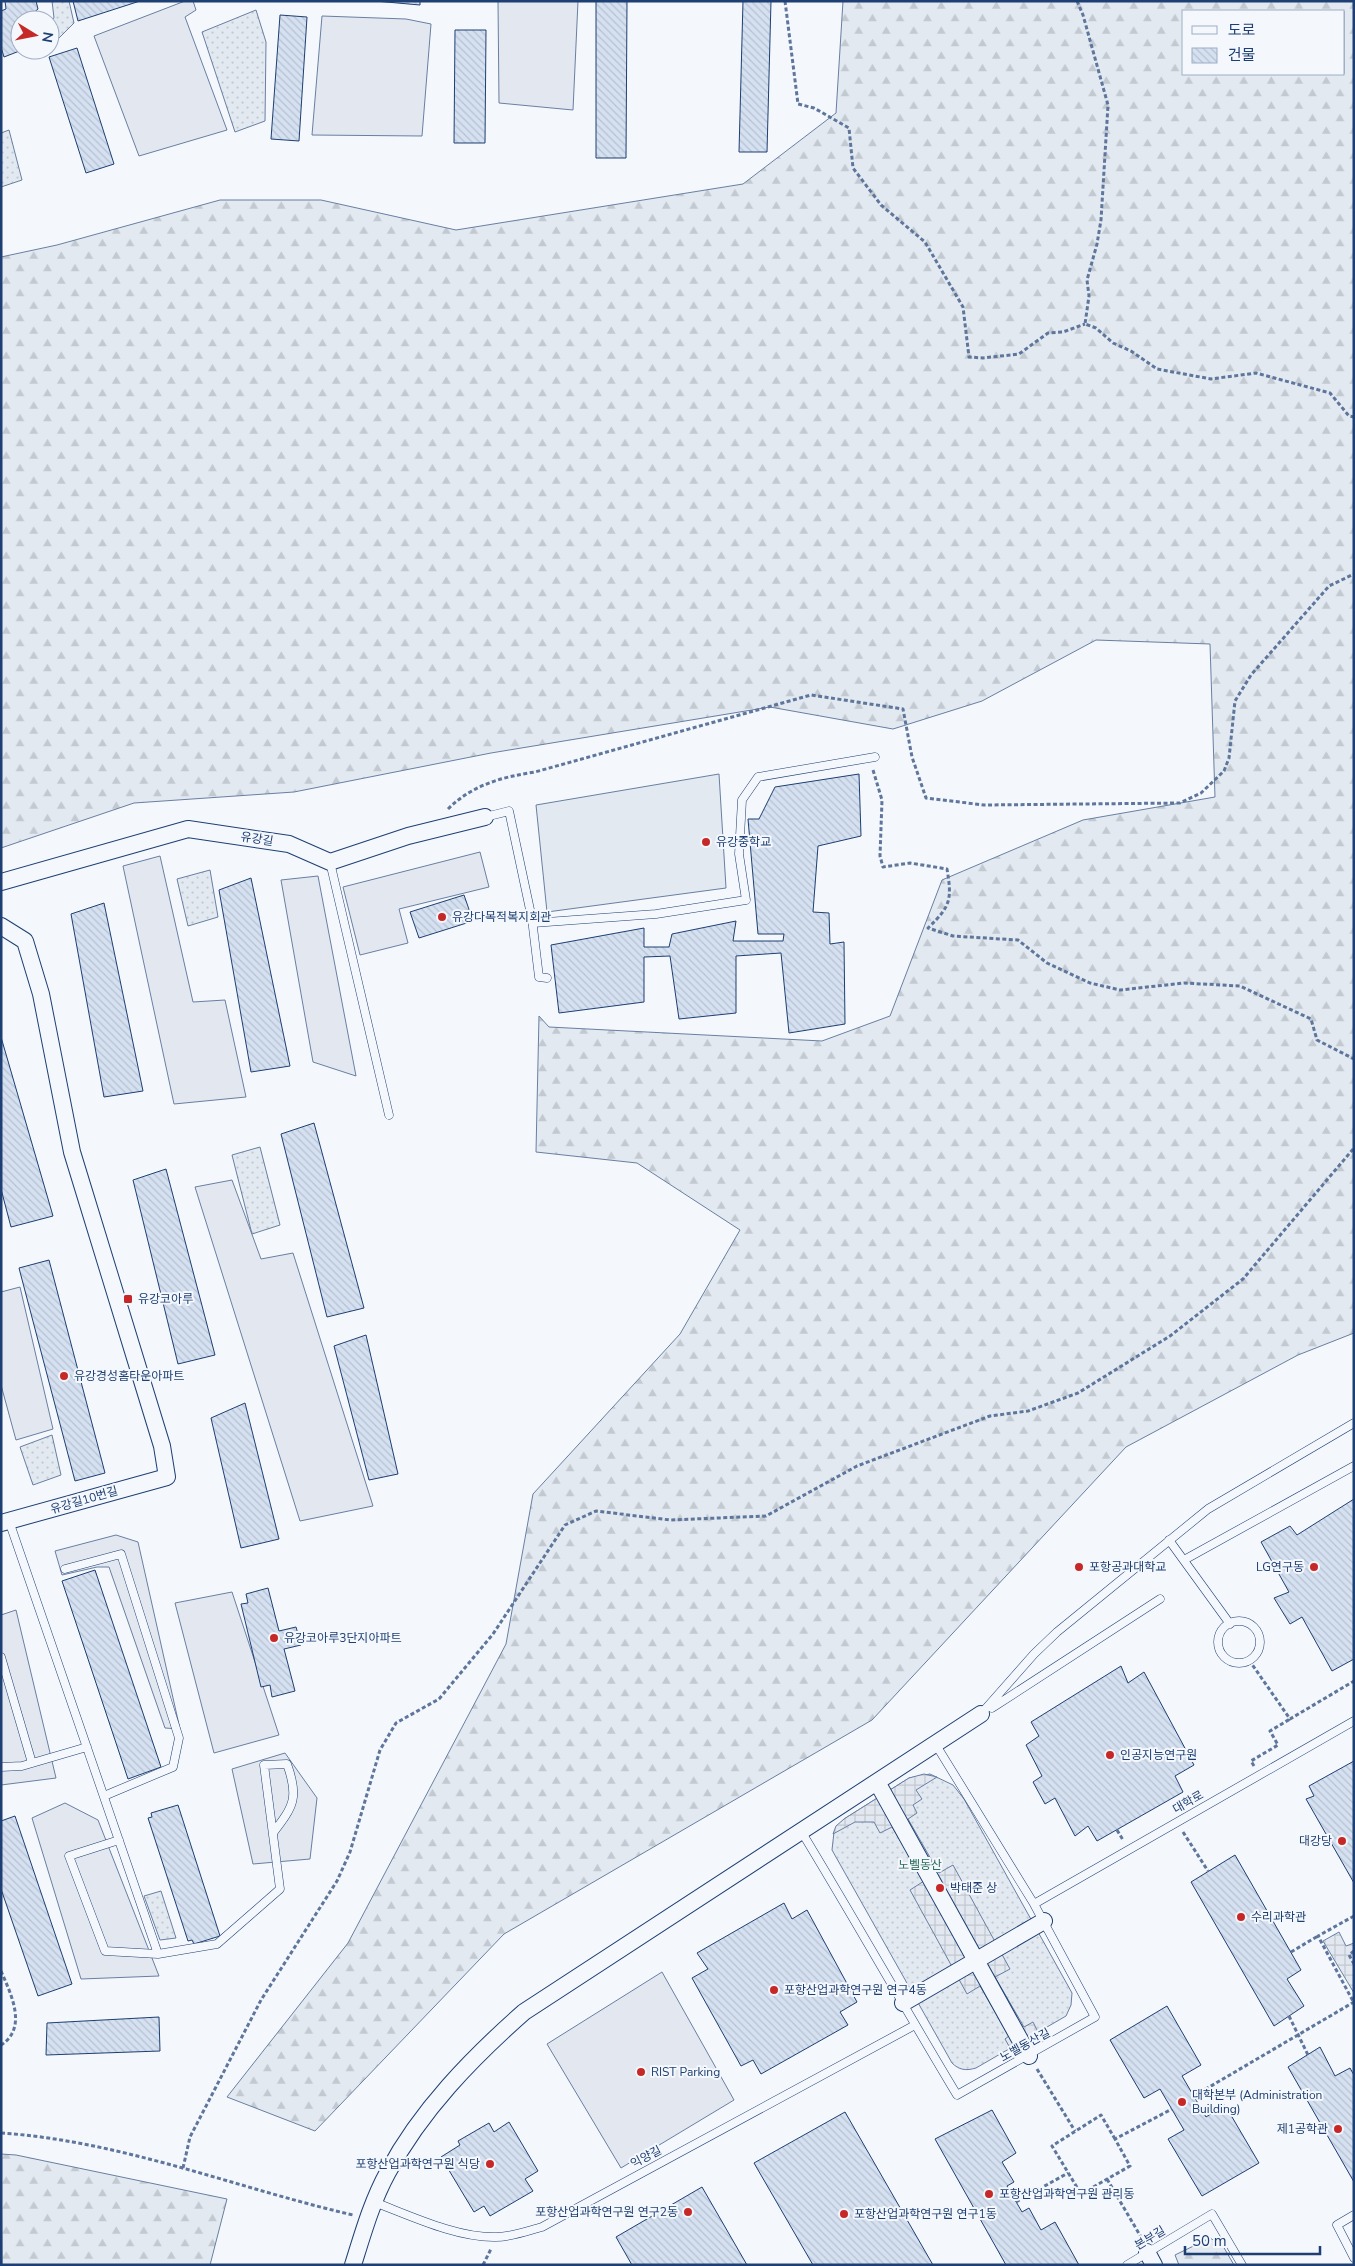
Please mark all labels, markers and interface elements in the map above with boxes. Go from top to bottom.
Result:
north arrow [10,10,60,60]
legend [1182,10,1345,75]
text: 도로 [1228,20,1256,40]
text: N [37,30,58,44]
text: 건물 [1228,45,1256,65]
street label: 유강길 [239,829,275,849]
place label: 유강중학교 [716,834,771,850]
marker: 유강중학교 [700,836,712,848]
place label: 유강다목적복지회관 [452,909,551,925]
marker: 유강다목적복지회관 [436,911,448,923]
place label: 유강코아루 [138,1291,193,1307]
marker: 유강코아루 [122,1293,134,1305]
place label: 유강경성홈타운아파트 [74,1368,184,1384]
marker: 유강경성홈타운아파트 [58,1370,70,1382]
street label: 유강길10번길 [48,1483,120,1517]
place label: 포항공과대학교 [1089,1559,1166,1575]
place label: LG연구동 [1256,1559,1304,1575]
marker: 포항공과대학교 [1073,1561,1085,1573]
marker: LG연구동 [1308,1561,1320,1573]
place label: 유강코아루3단지아파트 [284,1630,402,1646]
marker: 유강코아루3단지아파트 [268,1632,280,1644]
place label: 인공지능연구원 [1120,1747,1197,1763]
marker: 인공지능연구원 [1104,1749,1116,1761]
street label: 대학로 [1170,1787,1206,1817]
place label: 대강당 [1299,1833,1332,1849]
marker: 대강당 [1336,1835,1348,1847]
park label: 노벨동산 [898,1857,942,1873]
place label: 박태준 상 [950,1880,997,1896]
marker: 박태준 상 [934,1882,946,1894]
place label: 수리과학관 [1251,1909,1306,1925]
marker: 수리과학관 [1235,1911,1247,1923]
place label: 포항산업과학연구원 연구4동 [784,1982,927,1998]
marker: 포항산업과학연구원 연구4동 [768,1984,780,1996]
street label: 노벨동산길 [997,2025,1053,2065]
place label: RIST Parking [651,2064,720,2080]
marker: RIST Parking [635,2066,647,2078]
place label: 대학본부 (Administration Building) [1192,2087,1322,2117]
marker: 대학본부 (Administration Building) [1176,2096,1188,2108]
place label: 제1공학관 [1277,2121,1328,2137]
marker: 제1공학관 [1332,2123,1344,2135]
street label: 익양길 [628,2142,664,2172]
place label: 포항산업과학연구원 식당 [355,2156,480,2172]
marker: 포항산업과학연구원 식당 [484,2158,496,2170]
place label: 포항산업과학연구원 관리동 [999,2186,1135,2202]
marker: 포항산업과학연구원 관리동 [983,2188,995,2200]
place label: 포항산업과학연구원 연구2동 [535,2204,678,2220]
marker: 포항산업과학연구원 연구2동 [682,2206,694,2218]
place label: 포항산업과학연구원 연구1동 [854,2206,997,2222]
marker: 포항산업과학연구원 연구1동 [838,2208,850,2220]
street label: 본부길 [1132,2223,1168,2253]
scale bar [1185,2224,1320,2256]
text: 50 m [1192,2231,1227,2251]

